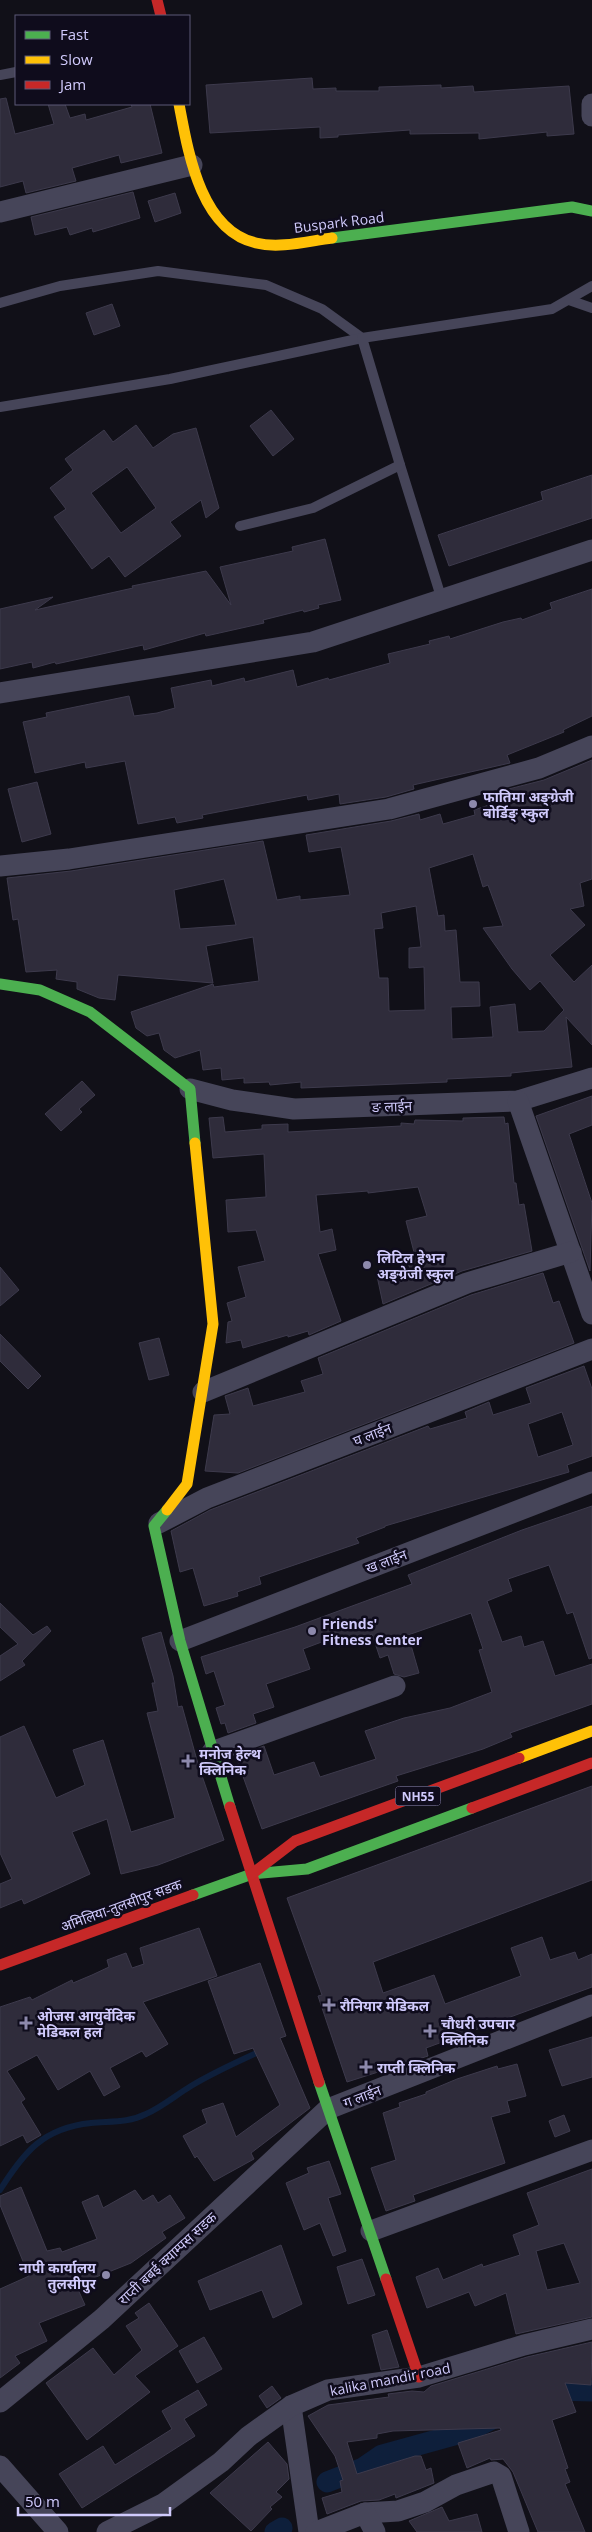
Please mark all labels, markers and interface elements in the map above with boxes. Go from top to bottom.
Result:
legend [15,15,190,105]
text: Fast [60,24,89,44]
text: Slow [60,49,93,69]
text: Jam [58,74,86,94]
street label: Buspark Road [293,207,385,237]
place label: फातिमा अङ्‍ग्रेजी बोर्डिङ् स्कुल [483,787,575,823]
marker: फातिमा अङ्‍ग्रेजी बोर्डिङ् स्कुल [467,798,479,810]
street label: ङ लाईन [371,1096,413,1116]
place label: लिटिल हेभन अङ्‍ग्रेजी स्कुल [377,1248,454,1284]
marker: लिटिल हेभन अङ्‍ग्रेजी स्कुल [361,1259,373,1271]
street label: घ लाईन [350,1418,394,1450]
street label: ख लाईन [363,1544,410,1578]
place label: Friends' Fitness Center [322,1614,423,1649]
marker: Friends' Fitness Center [306,1625,318,1637]
place label: मनोज हेल्थ क्लिनिक [199,1744,262,1779]
marker: मनोज हेल्थ क्लिनिक [181,1754,195,1768]
road number: NH55 [396,1786,440,1805]
street label: अमिलिया-तुलसीपुर सडक [58,1874,185,1937]
place label: रौनियार मेडिकल [340,1996,430,2015]
marker: रौनियार मेडिकल [322,1998,336,2012]
place label: ओजस आयुर्वेदिक मेडिकल हल [37,2006,135,2041]
place label: चौधरी उपचार क्लिनिक [441,2014,516,2049]
marker: ओजस आयुर्वेदिक मेडिकल हल [19,2016,33,2030]
marker: चौधरी उपचार क्लिनिक [423,2024,437,2038]
place label: राप्ती क्लिनिक [377,2058,456,2077]
marker: राप्ती क्लिनिक [359,2060,373,2074]
street label: ग लाईन [340,2080,384,2112]
street label: राप्ती बबई क्याम्पस सडक [114,2207,220,2309]
place label: नापी कार्यालय तुलसीपुर [19,2258,97,2294]
marker: नापी कार्यालय तुलसीपुर [100,2269,112,2281]
street label: kalika mandir road [328,2358,452,2400]
scale bar [18,2484,170,2516]
text: 50 m [25,2491,60,2511]

